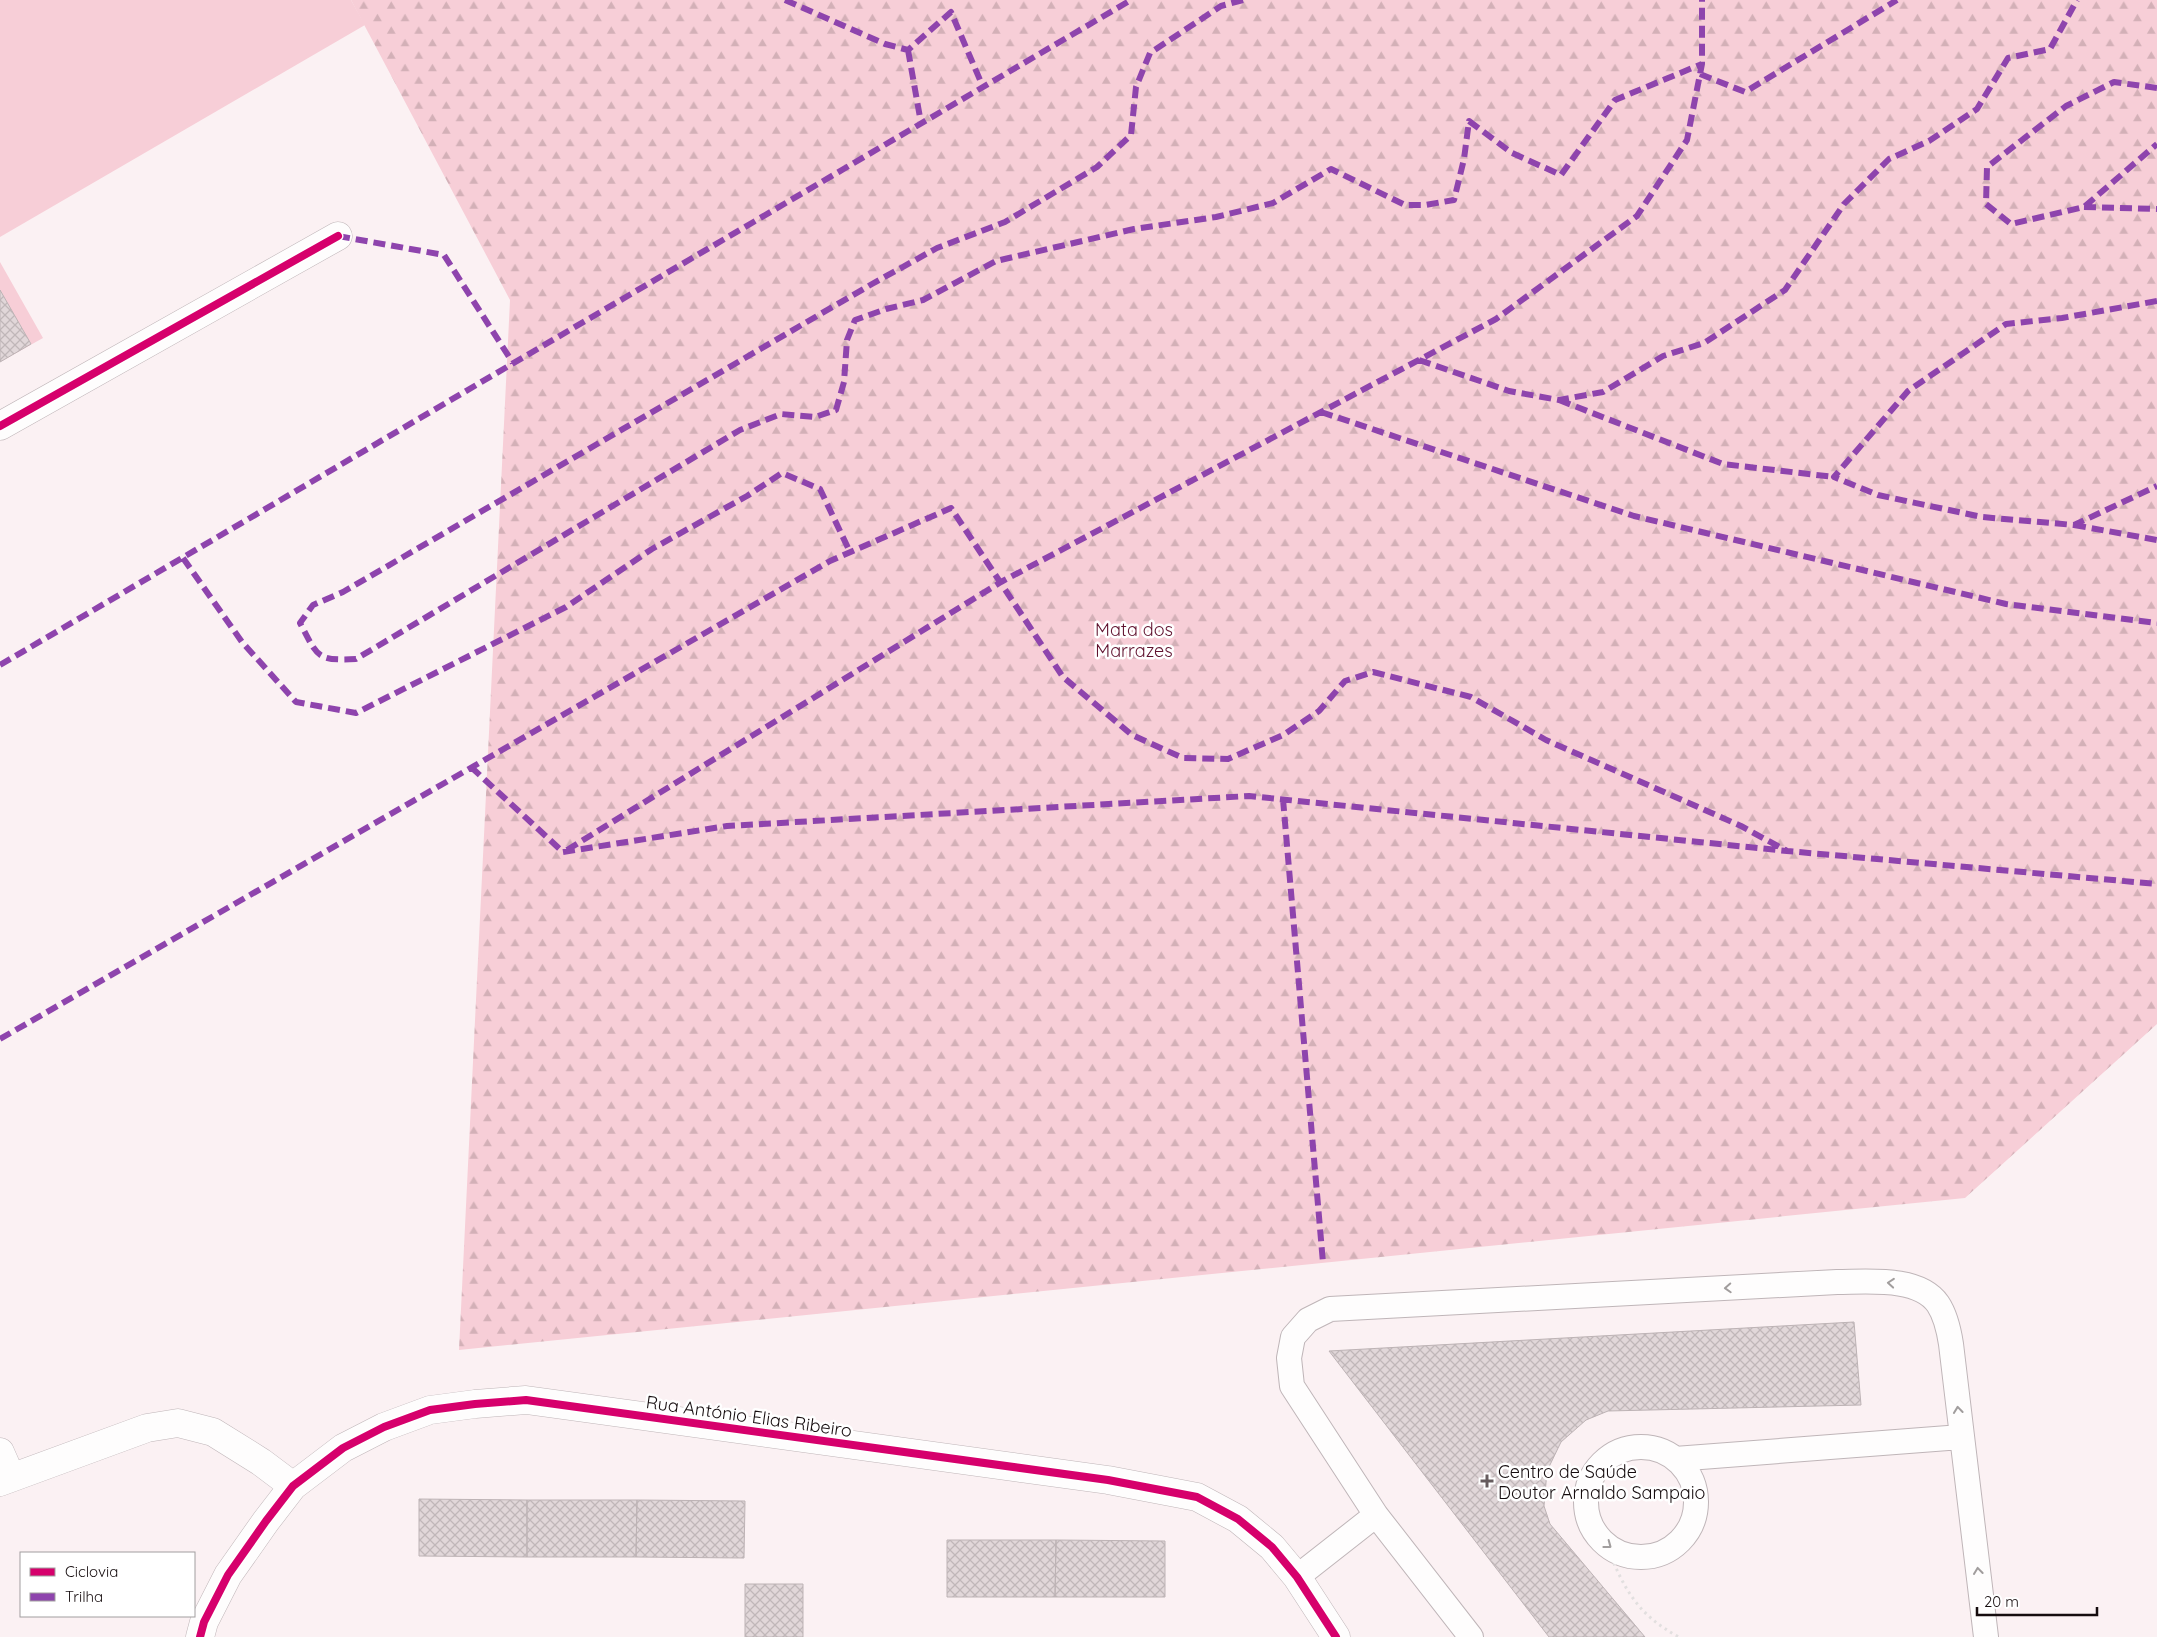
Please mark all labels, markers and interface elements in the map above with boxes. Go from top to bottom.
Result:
park label: Mata dos Marrazes [1095,618,1173,662]
one-way arrow [1886,1278,1894,1289]
one-way arrow [1724,1282,1732,1293]
street label: Rua António Elias Ribeiro [645,1390,853,1442]
one-way arrow [1953,1406,1964,1414]
place label: Centro de Saúde Doutor Arnaldo Sampaio [1498,1460,1705,1504]
marker: Centro de Saúde Doutor Arnaldo Sampaio [1480,1474,1494,1488]
one-way arrow [1603,1539,1612,1548]
legend [20,1552,195,1617]
text: Ciclovia [65,1562,118,1581]
one-way arrow [1973,1567,1984,1575]
scale bar [1977,1584,2097,1616]
text: Trilha [65,1587,103,1606]
text: 20 m [1984,1592,2019,1611]

